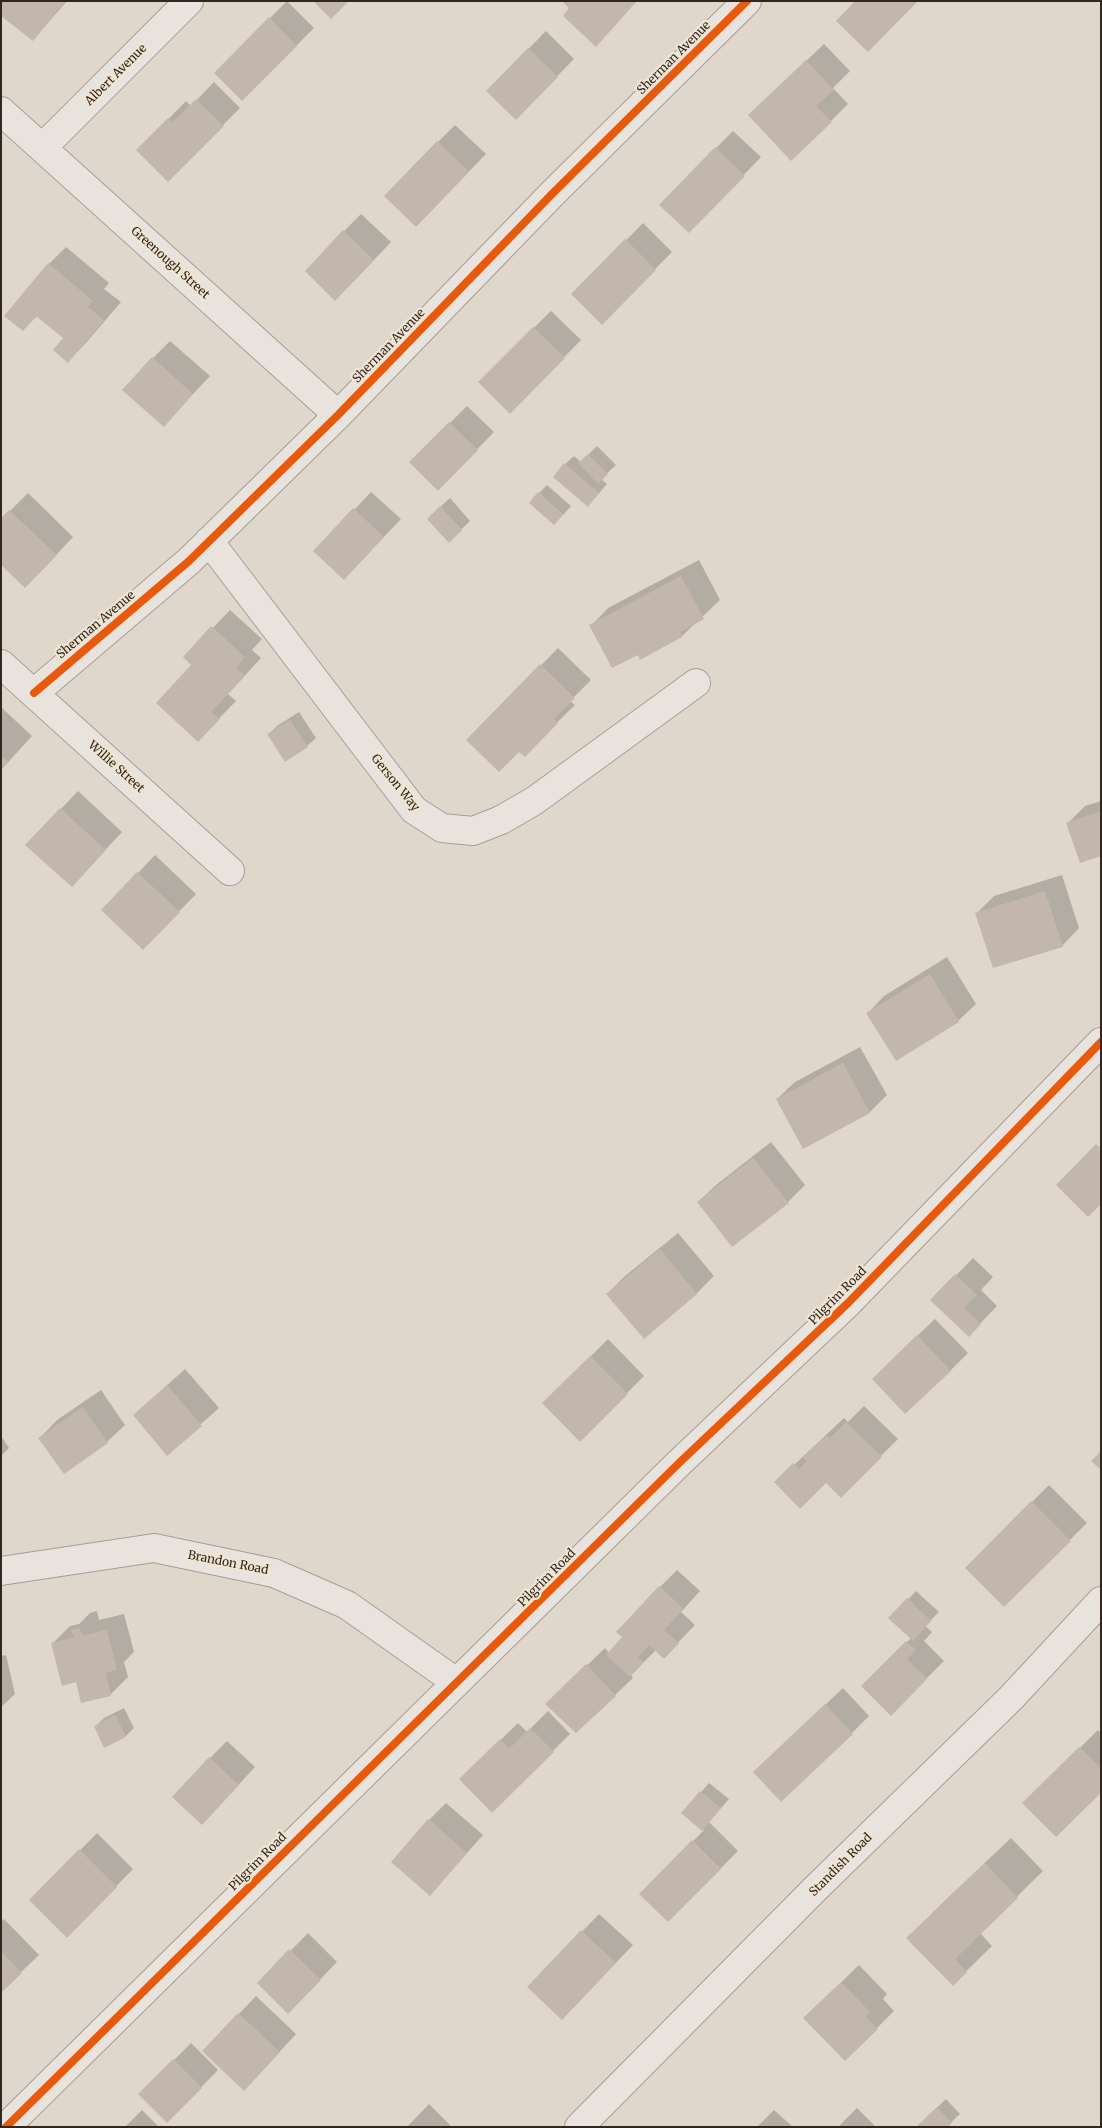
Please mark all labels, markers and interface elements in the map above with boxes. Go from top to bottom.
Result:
street label: Sherman Avenue [634,18,714,98]
street label: Albert Avenue [82,41,150,109]
street label: Greenough Street [128,224,212,302]
street label: Sherman Avenue [350,306,428,386]
street label: Sherman Avenue [54,588,138,662]
street label: Willie Street [85,738,147,796]
street label: Gerson Way [368,752,422,814]
street label: Pilgrim Road [806,1264,870,1328]
street label: Pilgrim Road [515,1546,579,1610]
street label: Brandon Road [186,1548,270,1578]
street label: Pilgrim Road [226,1830,290,1894]
street label: Standish Road [807,1831,875,1899]

